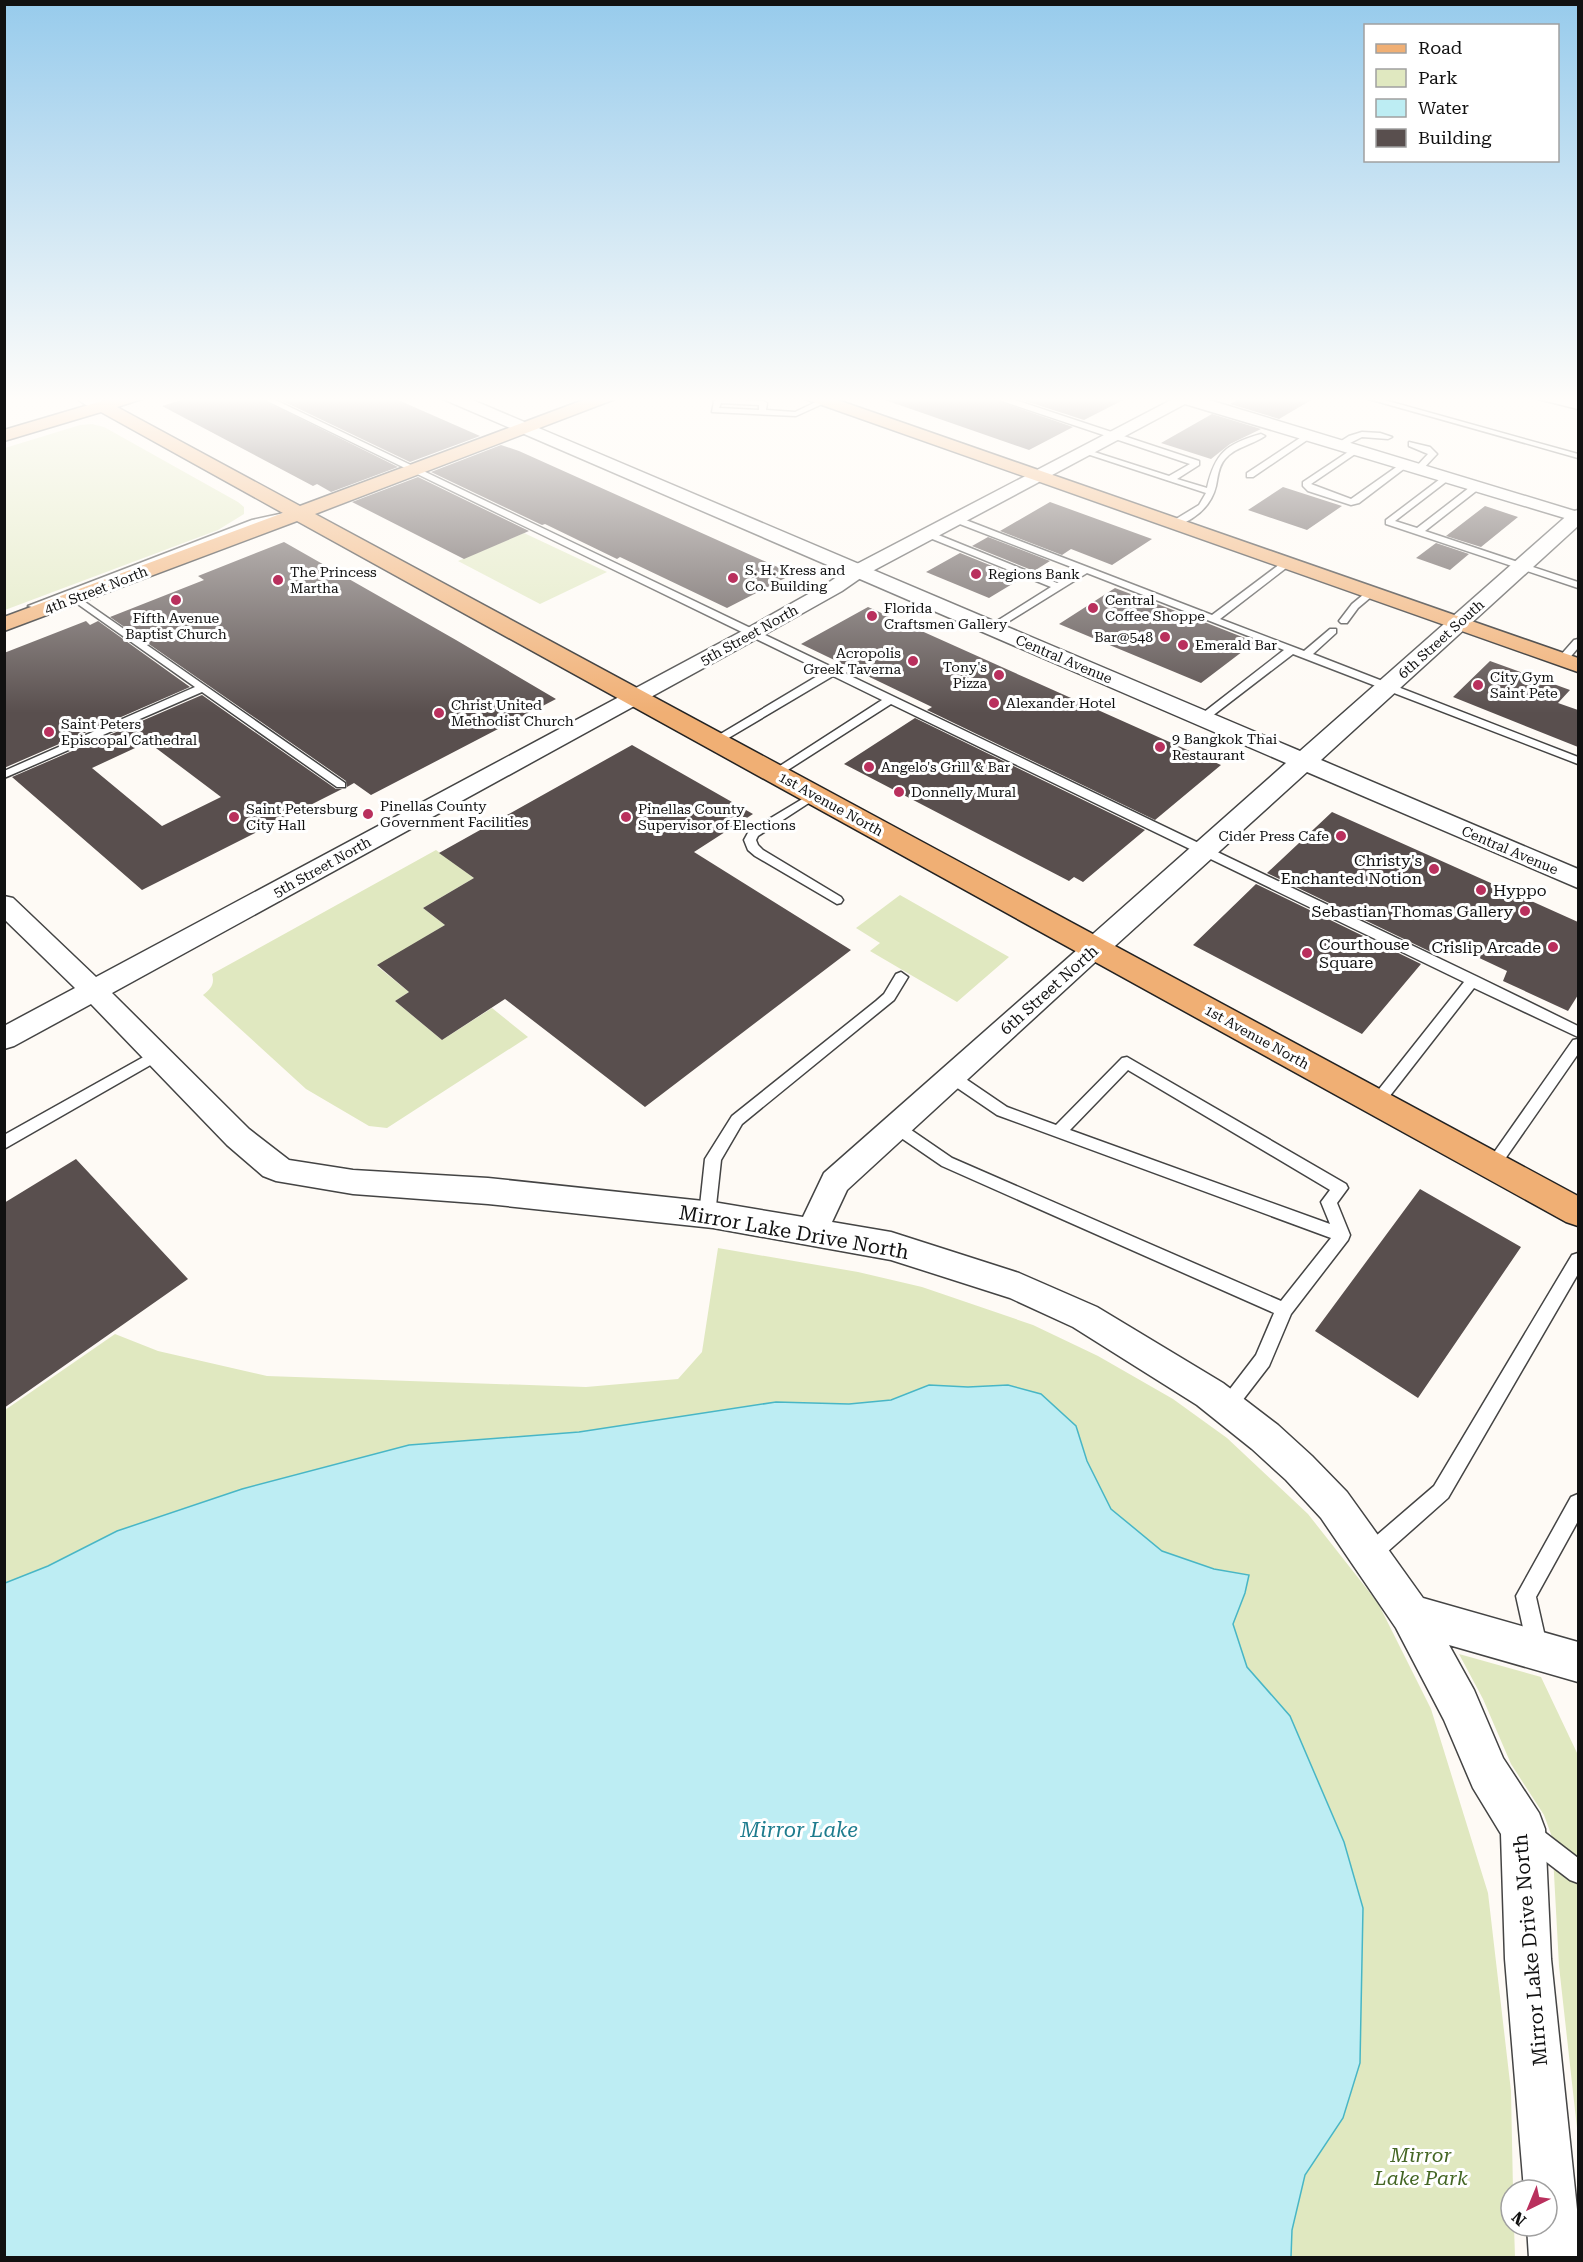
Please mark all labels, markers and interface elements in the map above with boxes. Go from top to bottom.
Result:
legend [1364,24,1559,162]
text: Road [1418,37,1463,58]
text: Park [1418,67,1458,88]
text: Water [1418,97,1469,118]
text: Building [1418,127,1492,148]
place label: S. H. Kress and Co. Building [745,562,845,594]
street label: 4th Street North [42,563,150,617]
place label: The Princess Martha [290,564,377,596]
place label: Regions Bank [988,566,1080,582]
marker: Regions Bank [969,567,983,581]
marker: S. H. Kress and Co. Building [726,571,740,585]
marker: The Princess Martha [271,573,285,587]
place label: Central Coffee Shoppe [1105,592,1205,624]
marker: Fifth Avenue Baptist Church [169,593,183,607]
street label: 6th Street South [1395,596,1487,682]
place label: Florida Craftsmen Gallery [884,600,1008,632]
marker: Central Coffee Shoppe [1086,601,1100,615]
street label: 5th Street North [697,602,801,668]
marker: Florida Craftsmen Gallery [865,609,879,623]
place label: Fifth Avenue Baptist Church [125,610,227,642]
place label: Bar@548 [1094,629,1153,645]
marker: Bar@548 [1158,630,1172,644]
street label: Central Avenue [1013,631,1115,687]
place label: Emerald Bar [1195,637,1277,653]
marker: Emerald Bar [1176,638,1190,652]
place label: Acropolis Greek Taverna [803,645,901,677]
marker: Acropolis Greek Taverna [906,654,920,668]
place label: Tony's Pizza [943,659,987,691]
marker: Tony's Pizza [992,668,1006,682]
place label: City Gym Saint Pete [1490,669,1558,701]
marker: City Gym Saint Pete [1471,678,1485,692]
place label: Alexander Hotel [1006,695,1116,711]
marker: Alexander Hotel [987,696,1001,710]
place label: Christ United Methodist Church [451,697,574,729]
marker: Christ United Methodist Church [432,706,446,720]
place label: Saint Peters Episcopal Cathedral [61,716,198,748]
marker: Saint Peters Episcopal Cathedral [42,725,56,739]
place label: 9 Bangkok Thai Restaurant [1172,731,1278,763]
marker: 9 Bangkok Thai Restaurant [1153,740,1167,754]
place label: Angelo's Grill & Bar [881,759,1010,775]
marker: Angelo's Grill & Bar [862,760,876,774]
street label: 1st Avenue North [776,769,886,839]
place label: Donnelly Mural [911,784,1017,800]
marker: Donnelly Mural [892,785,906,799]
place label: Pinellas County Government Facilities [380,798,529,830]
place label: Saint Petersburg City Hall [246,801,358,833]
place label: Pinellas County Supervisor of Elections [638,801,796,833]
marker: Pinellas County Government Facilities [361,807,375,821]
marker: Saint Petersburg City Hall [227,810,241,824]
marker: Pinellas County Supervisor of Elections [619,810,633,824]
street label: Central Avenue [1459,822,1561,878]
place label: Cider Press Cafe [1219,828,1329,844]
marker: Cider Press Cafe [1334,829,1348,843]
street label: 5th Street North [270,834,374,900]
place label: Christy's Enchanted Notion [1280,851,1422,888]
marker: Christy's Enchanted Notion [1427,862,1441,876]
place label: Hyppo [1493,881,1547,900]
marker: Hyppo [1474,883,1488,897]
place label: Sebastian Thomas Gallery [1311,902,1514,921]
marker: Sebastian Thomas Gallery [1518,904,1532,918]
place label: Courthouse Square [1319,935,1410,972]
place label: Crislip Arcade [1431,938,1541,957]
marker: Crislip Arcade [1546,940,1560,954]
street label: 6th Street North [996,941,1102,1039]
marker: Courthouse Square [1300,946,1314,960]
street label: 1st Avenue North [1202,1002,1312,1072]
street label: Mirror Lake Drive North [677,1200,911,1264]
water label: Mirror Lake [739,1818,858,1842]
street label: Mirror Lake Drive North [1508,1833,1552,2067]
park label: Mirror Lake Park [1373,2143,1468,2190]
north arrow [1499,2178,1559,2238]
text: N [1508,2207,1530,2230]

